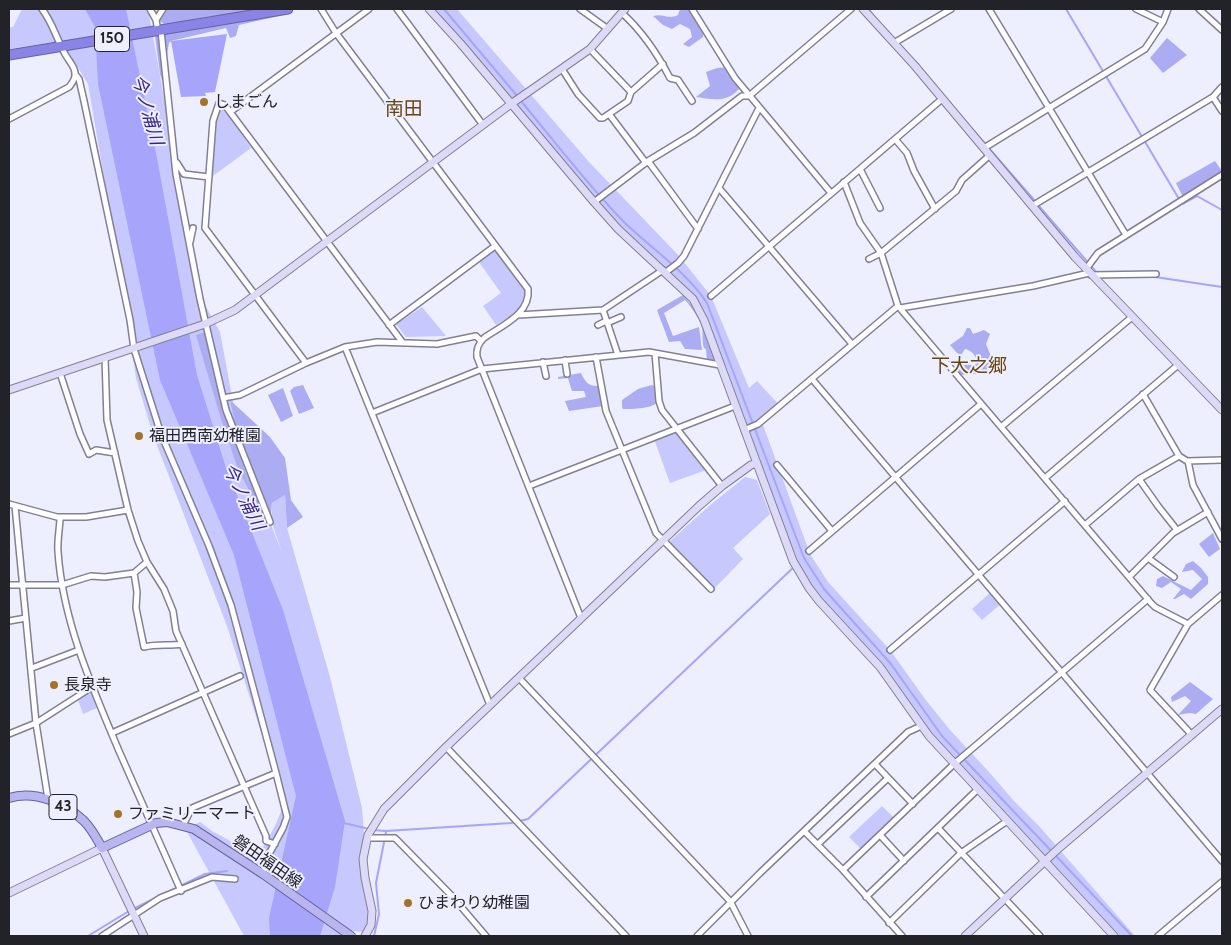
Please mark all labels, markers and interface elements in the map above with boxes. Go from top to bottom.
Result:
road number: 150 [94,26,130,52]
water label: 今ノ浦川 [127,72,167,148]
place label: しまごん [214,92,278,112]
marker: しまごん [198,96,210,108]
district label: 南田 [385,98,423,120]
district label: 下大之郷 [931,355,1007,377]
place label: 福田西南幼稚園 [149,426,261,446]
marker: 福田西南幼稚園 [133,430,145,442]
water label: 今ノ浦川 [218,460,268,534]
place label: 長泉寺 [64,675,112,695]
marker: 長泉寺 [48,679,60,691]
road number: 43 [49,794,77,820]
place label: ファミリーマート [128,804,256,824]
marker: ファミリーマート [112,808,124,820]
street label: 磐田福田線 [229,831,305,893]
place label: ひまわり幼稚園 [418,893,530,913]
marker: ひまわり幼稚園 [402,897,414,909]

